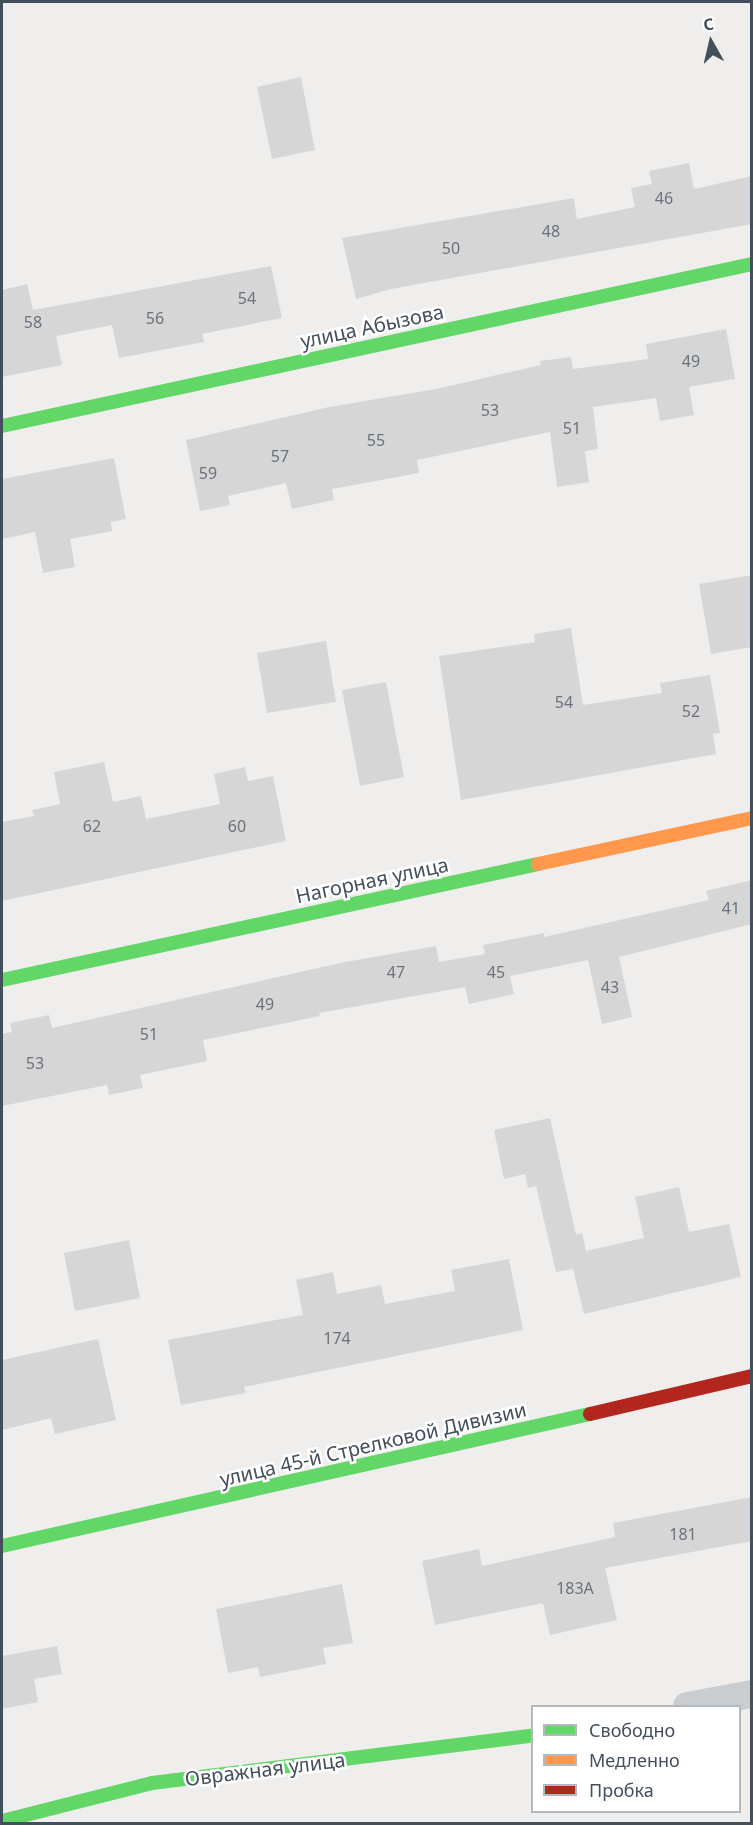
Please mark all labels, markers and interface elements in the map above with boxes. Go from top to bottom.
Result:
north arrow [681,12,741,72]
text: С [702,13,715,36]
house number: 46 [655,188,673,208]
house number: 48 [542,221,560,241]
house number: 50 [442,238,460,258]
house number: 54 [238,288,256,308]
street label: улица Абызова [298,299,446,353]
house number: 56 [146,308,164,328]
house number: 58 [24,312,42,332]
house number: 49 [682,351,700,371]
house number: 53 [481,400,499,420]
house number: 51 [563,418,581,438]
house number: 55 [367,430,385,450]
house number: 57 [271,446,289,466]
house number: 59 [199,463,217,483]
house number: 54 [555,692,573,712]
house number: 52 [682,701,700,721]
house number: 62 [83,816,101,836]
house number: 60 [228,816,246,836]
street label: Нагорная улица [293,852,451,908]
house number: 41 [722,898,740,918]
house number: 47 [387,962,405,982]
house number: 45 [487,962,505,982]
house number: 43 [601,977,619,997]
house number: 49 [256,994,274,1014]
house number: 51 [140,1024,158,1044]
house number: 53 [26,1053,44,1073]
house number: 174 [323,1328,351,1348]
street label: улица 45-й Стрелковой Дивизии [217,1397,529,1491]
house number: 181 [669,1524,697,1544]
house number: 183А [556,1578,594,1598]
legend [531,1705,741,1813]
text: Свободно [589,1718,675,1742]
street label: Овражная улица [183,1747,347,1791]
text: Медленно [589,1748,680,1772]
text: Пробка [589,1778,654,1802]

